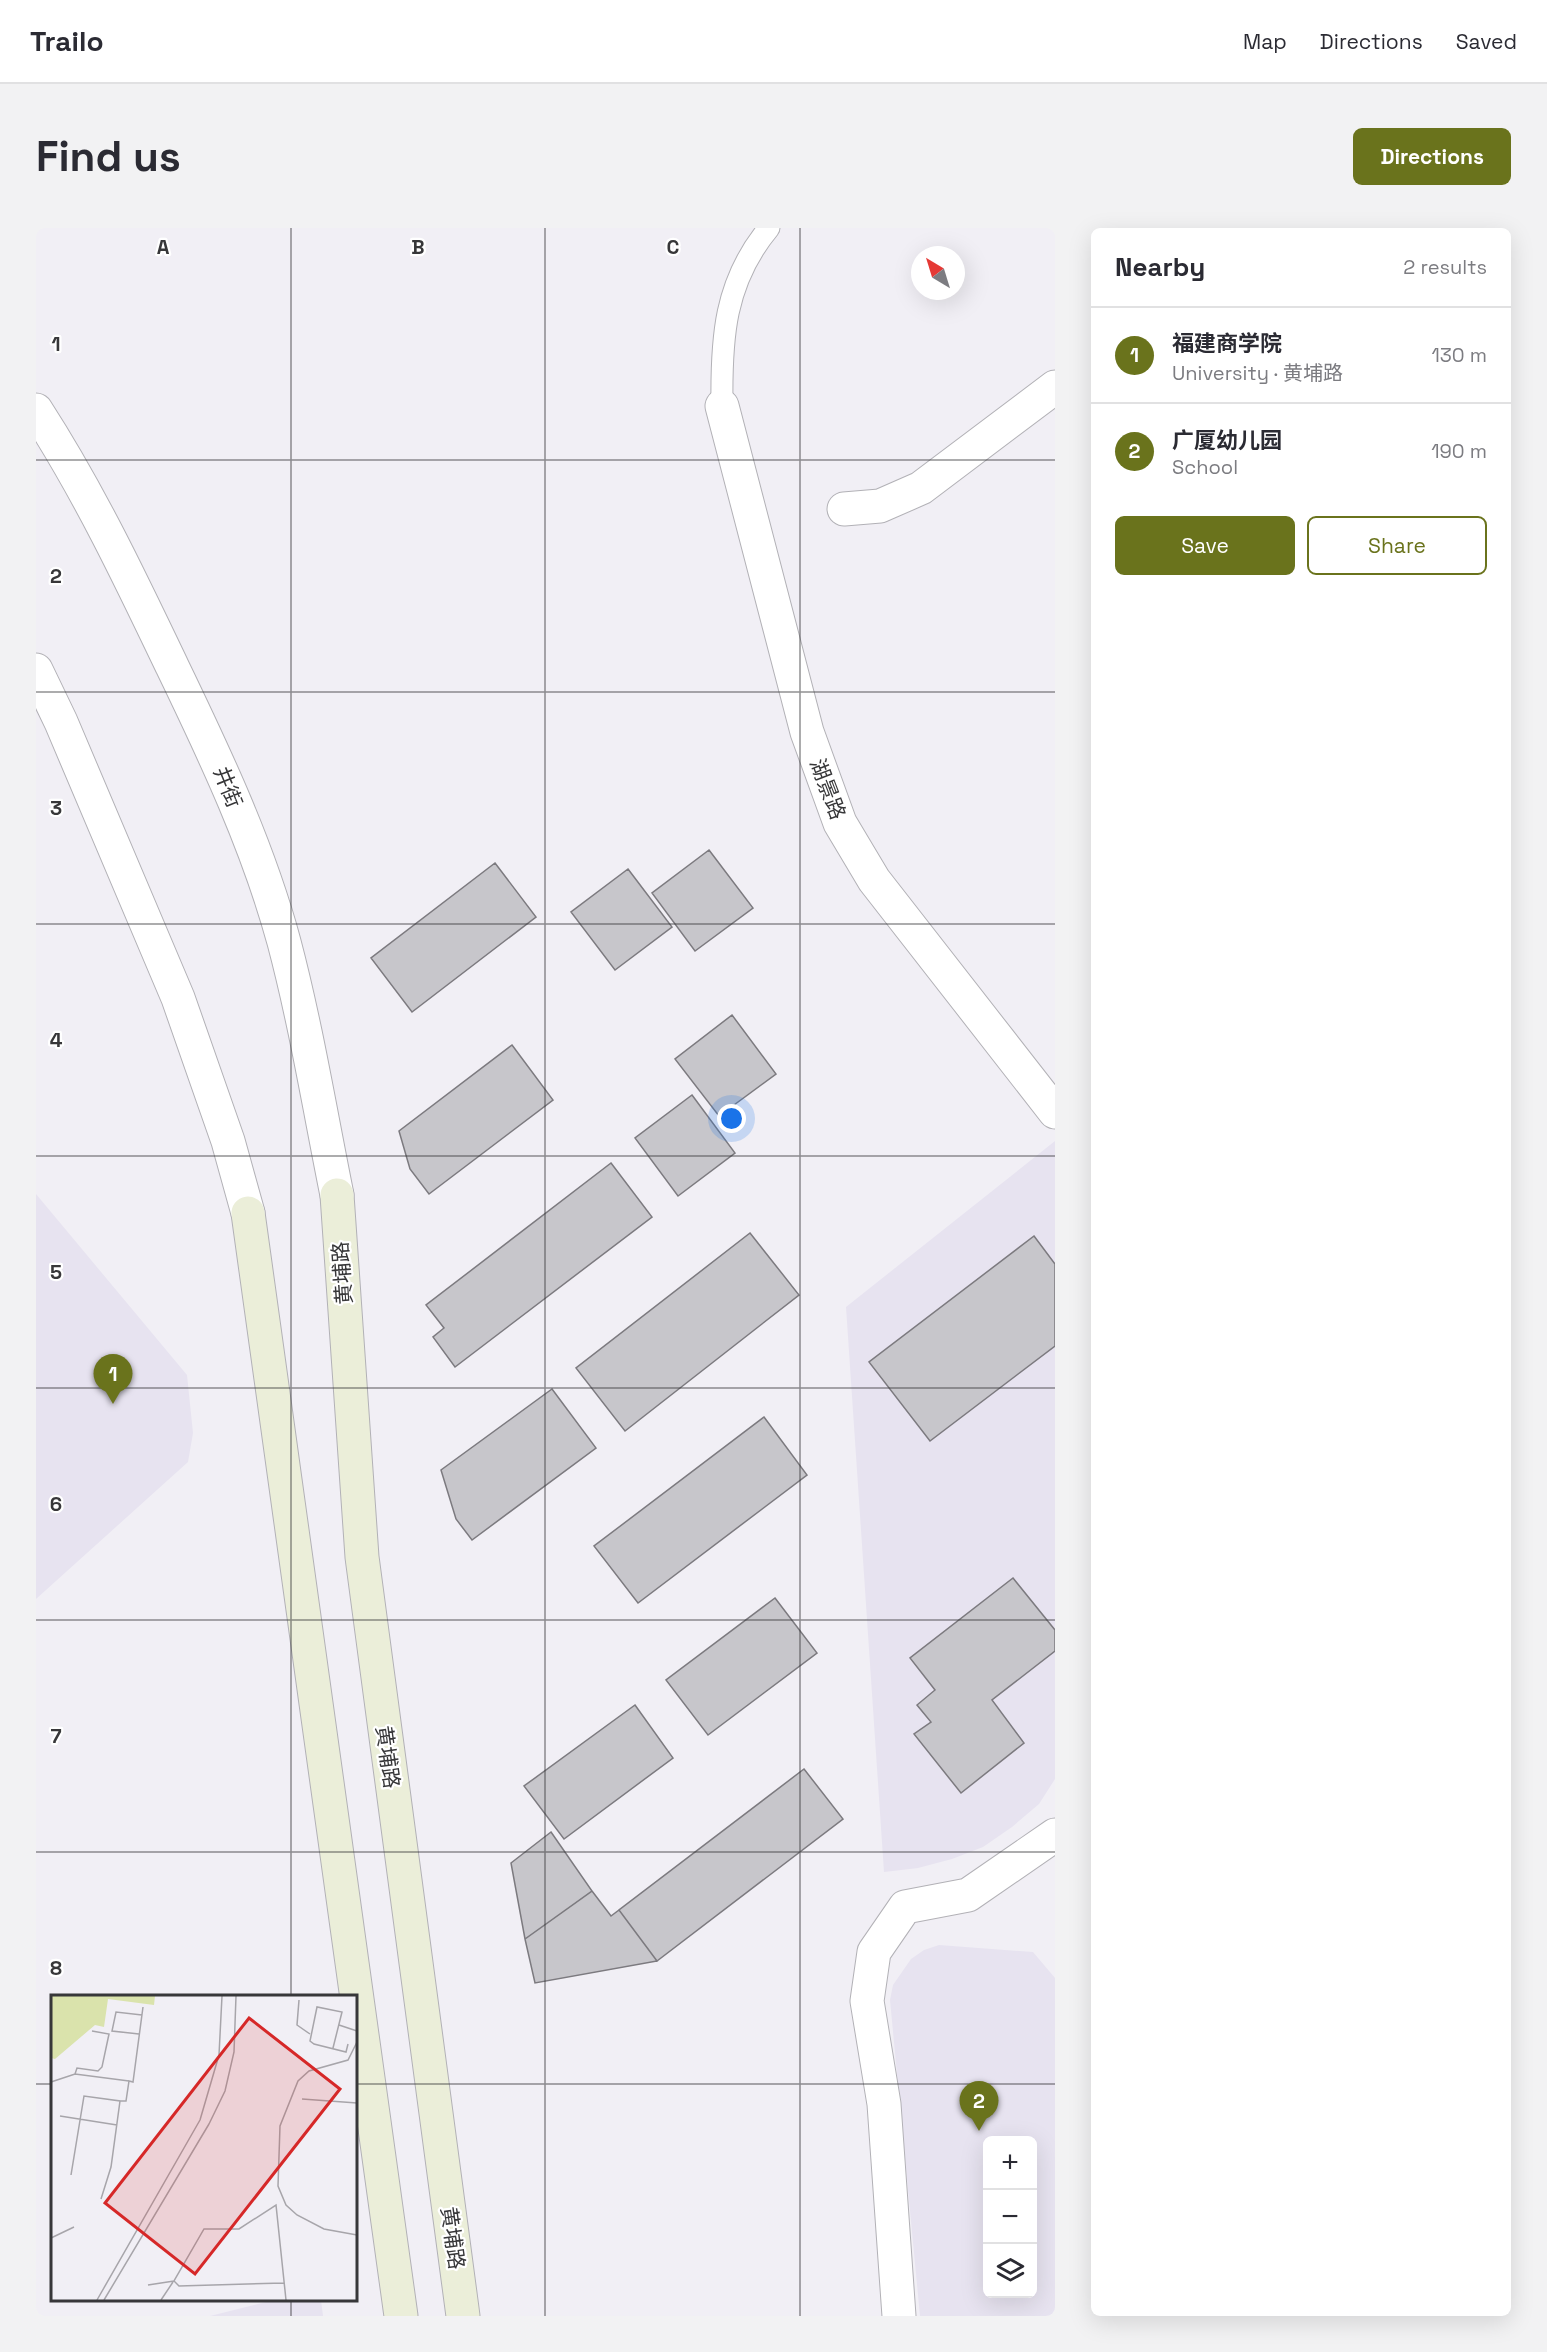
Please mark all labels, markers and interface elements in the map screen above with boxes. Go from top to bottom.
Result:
text: Trailo [30,23,104,59]
text: Map [1243,28,1287,55]
text: Directions [1320,28,1423,55]
text: Saved [1456,28,1517,55]
button: Directions [1353,128,1511,185]
text: Find us [36,130,181,183]
text: A [157,234,170,260]
text: B [411,234,425,260]
text: C [667,234,680,260]
north arrow [911,246,965,300]
text: Nearby [1115,250,1205,284]
text: 2 results [1403,254,1487,280]
text: 福建商学院 [1172,329,1282,357]
text: 1 [51,331,61,357]
text: 1 [1130,342,1139,368]
text: 130 m [1431,342,1487,368]
text: University · 黄埔路 [1172,360,1343,386]
text: 广厦幼儿园 [1172,426,1282,454]
text: 2 [1129,438,1140,464]
text: 190 m [1431,438,1487,464]
text: School [1172,454,1238,480]
button: Save [1115,516,1295,575]
button: Share [1307,516,1487,575]
text: 2 [50,563,62,589]
street label: 湖景路 [804,755,852,823]
street label: 井街 [208,762,248,812]
text: 3 [50,795,62,821]
text: 4 [50,1027,63,1053]
your location [717,1104,746,1133]
street label: 黄埔路 [326,1241,358,1305]
text: 5 [50,1259,62,1285]
pin: 1 [94,1354,133,1404]
text: 6 [50,1491,62,1517]
text: 7 [50,1723,62,1749]
street label: 黄埔路 [370,1724,406,1790]
text: 8 [50,1955,62,1981]
inset map [51,1995,357,2301]
pin: 2 [960,2082,998,2131]
map controls [983,2136,1037,2298]
button: + [983,2136,1037,2190]
button: − [983,2190,1037,2244]
street label: 黄埔路 [435,2205,471,2271]
button: layers [983,2244,1037,2298]

